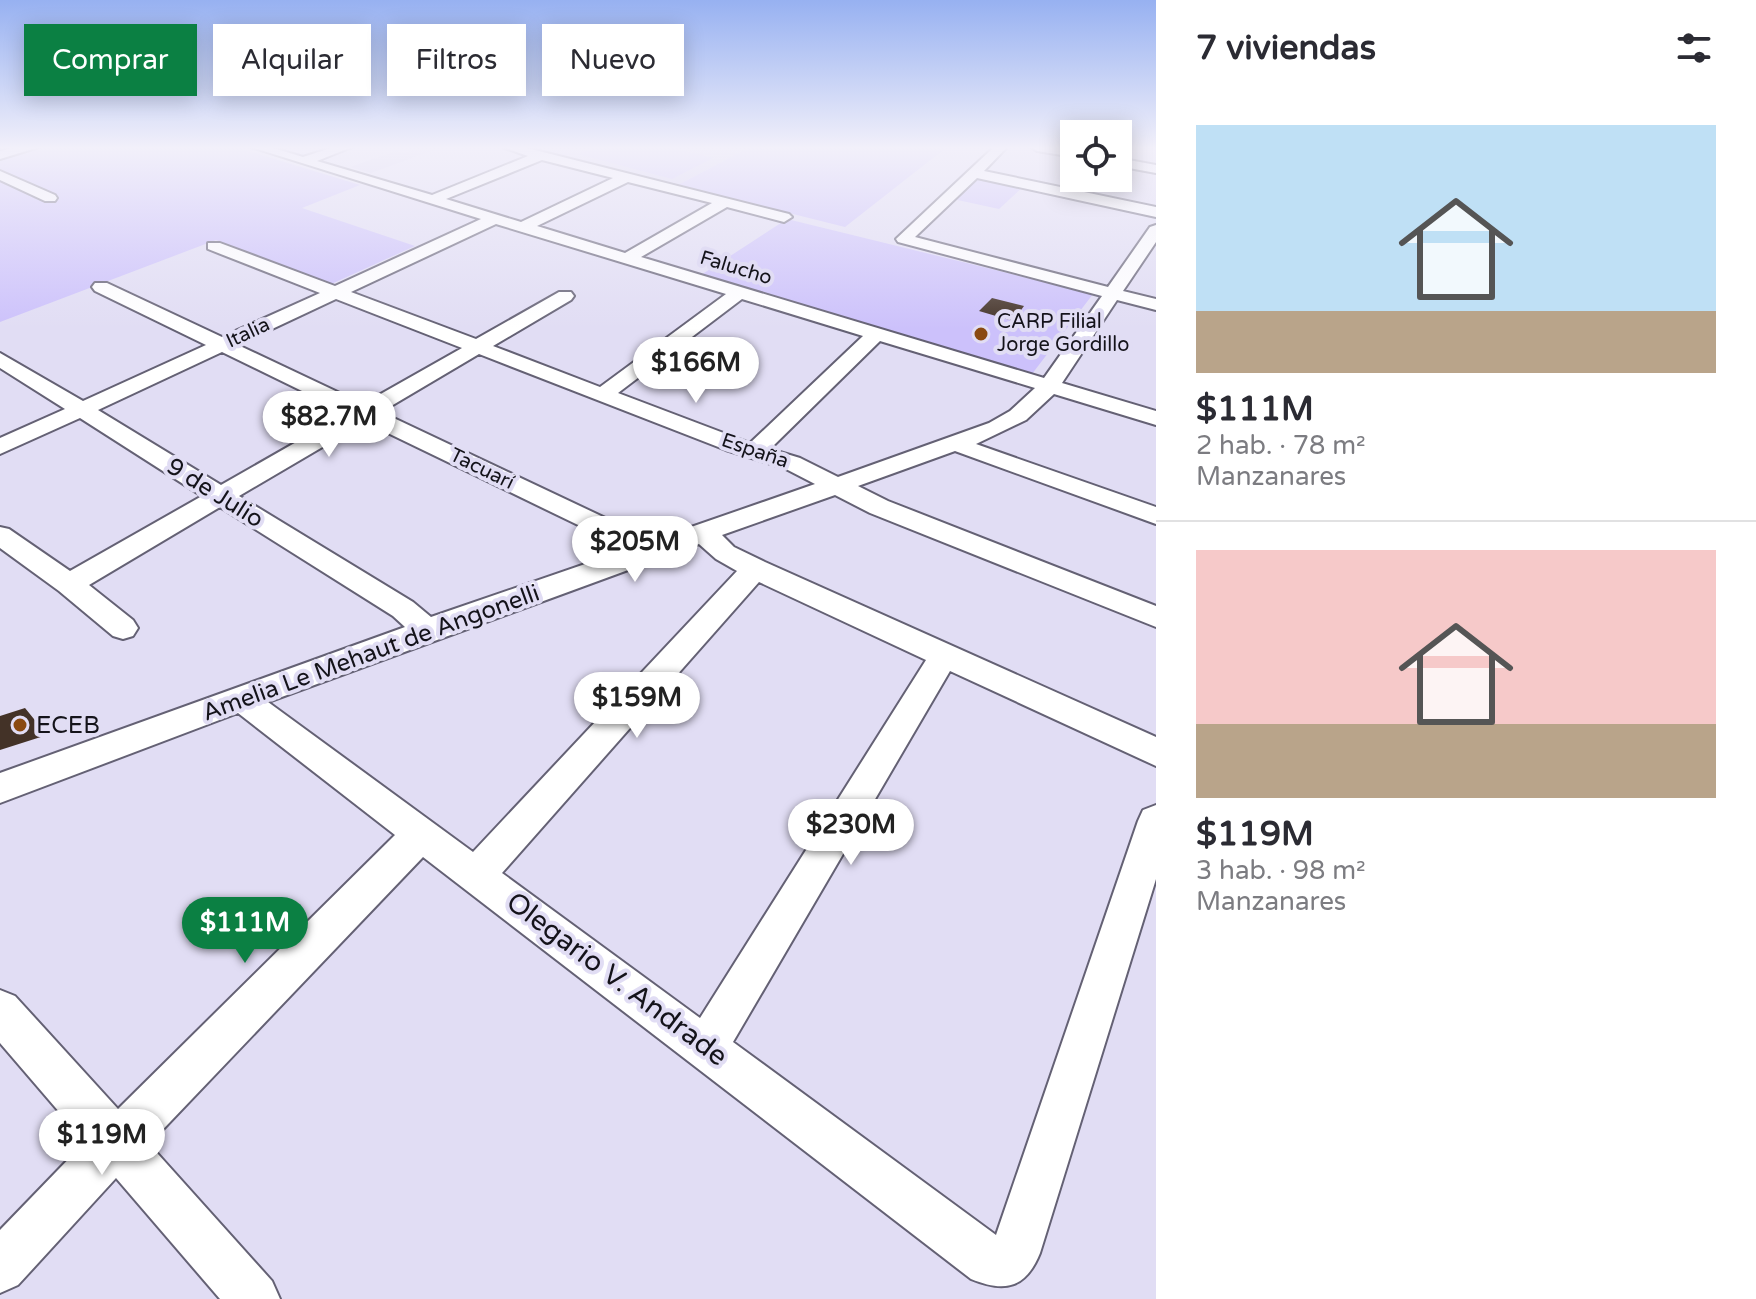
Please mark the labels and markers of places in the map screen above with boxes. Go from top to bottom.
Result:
place label: CARP Filial Jorge Gordillo [997,310,1129,357]
marker: CARP Filial Jorge Gordillo [972,325,990,343]
pin: $166M [640,337,752,405]
pin: $82.7M [264,391,394,459]
pin: $205M [579,516,691,584]
pin: $159M [581,672,693,740]
place label: ECEB [36,711,100,740]
marker: ECEB [11,716,29,734]
pin: $230M [795,799,907,867]
pin: $111M [189,897,301,965]
pin: $119M [46,1109,158,1177]

